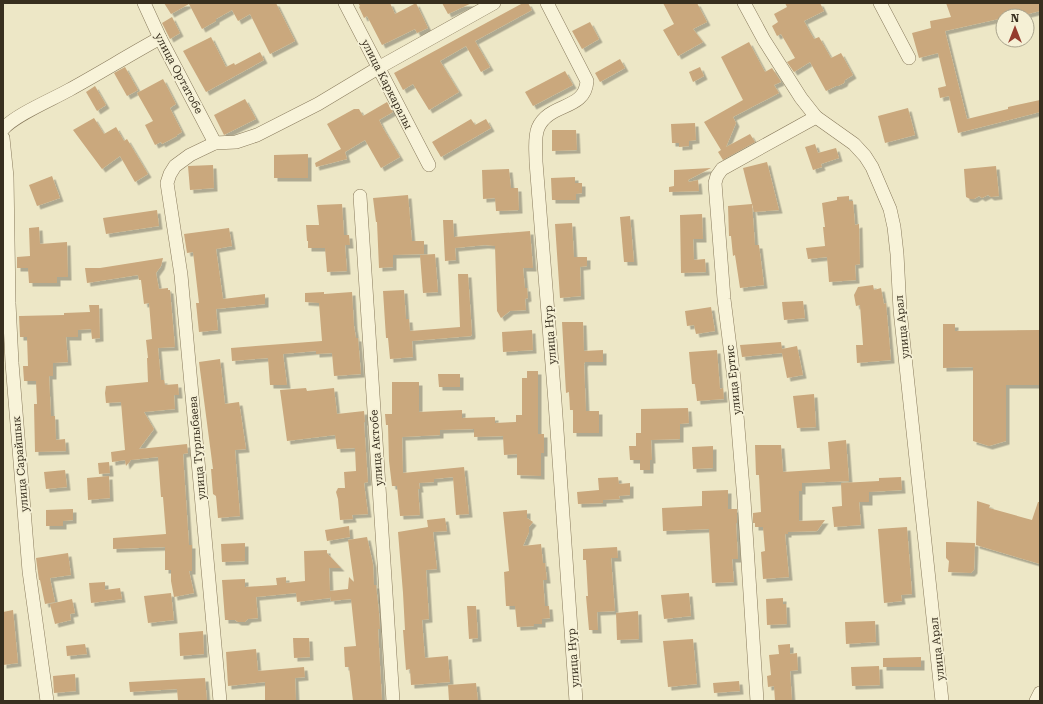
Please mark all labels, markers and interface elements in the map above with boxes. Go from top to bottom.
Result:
north arrow [995,8,1035,48]
text: N [1011,12,1020,25]
street label: улица Ортатобе [152,31,205,116]
street label: улица Каркаралы [358,37,415,131]
street label: улица Арал [893,294,912,360]
street label: улица Нур [542,305,559,365]
street label: улица Ертис [723,344,744,416]
street label: улица Турлыбаева [186,395,209,500]
street label: улица Актобе [367,409,386,487]
street label: улица Сарайшык [10,415,31,513]
street label: улица Арал [928,616,947,682]
street label: улица Нур [565,628,582,688]

